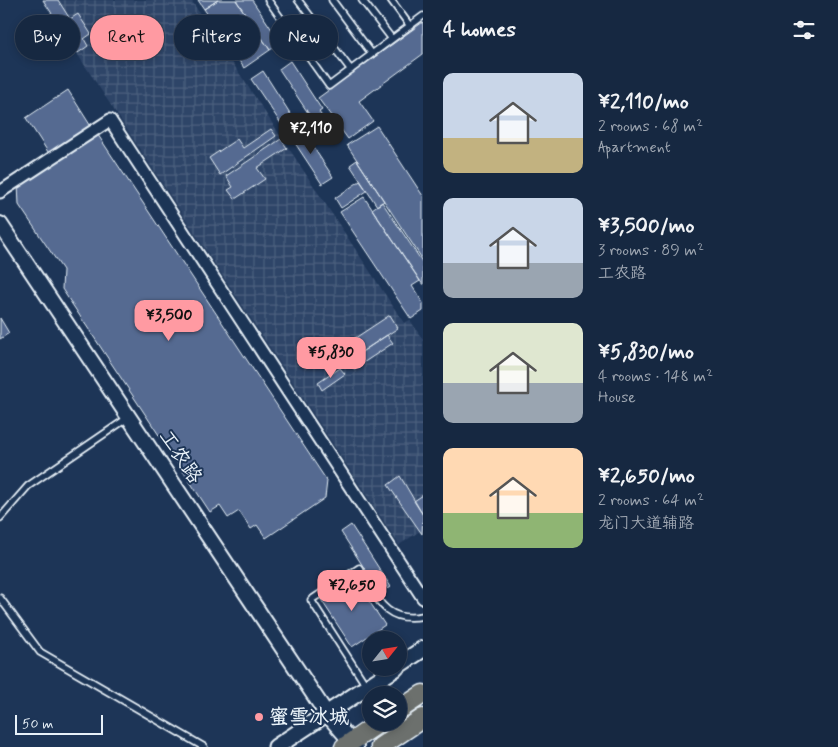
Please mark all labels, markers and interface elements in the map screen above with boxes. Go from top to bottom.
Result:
chip: Buy [15,15,80,60]
chip: Rent [90,15,164,60]
chip: Filters [174,15,260,60]
chip: New [270,15,338,60]
text: 4 homes [443,16,516,44]
icon: filters [790,16,818,44]
text: ¥2,110/mo [598,88,689,116]
icon: home [483,93,543,153]
pin: ¥2,110 [270,112,352,155]
text: 2 rooms · 68 m² [598,116,703,137]
text: ¥2,110 [290,118,332,139]
text: Apartment [598,137,671,158]
text: ¥3,500/mo [598,212,695,240]
icon: home [483,218,543,278]
text: 3 rooms · 89 m² [598,240,704,261]
text: 工农路 [598,263,646,284]
pin: ¥3,500 [128,300,210,342]
text: ¥3,500 [145,305,193,326]
pin: ¥5,830 [290,336,372,379]
text: ¥5,830/mo [598,338,694,366]
text: ¥5,830 [308,342,354,363]
icon: home [483,343,543,403]
text: 4 rooms · 148 m² [598,366,713,387]
text: House [598,387,636,408]
street label: 工农路 [152,425,209,490]
text: ¥2,650/mo [598,462,695,490]
icon: home [483,468,543,528]
text: 2 rooms · 64 m² [598,490,704,511]
text: 龙门大道辅路 [598,513,694,534]
pin: ¥2,650 [311,570,393,612]
text: ¥2,650 [328,575,376,596]
north arrow [362,631,408,676]
map controls [362,631,407,731]
button: layers [362,686,407,731]
place label: 蜜雪冰城 [269,704,349,731]
marker: 蜜雪冰城 [253,711,265,723]
scale bar [15,712,102,735]
text: 50 m [22,715,53,733]

